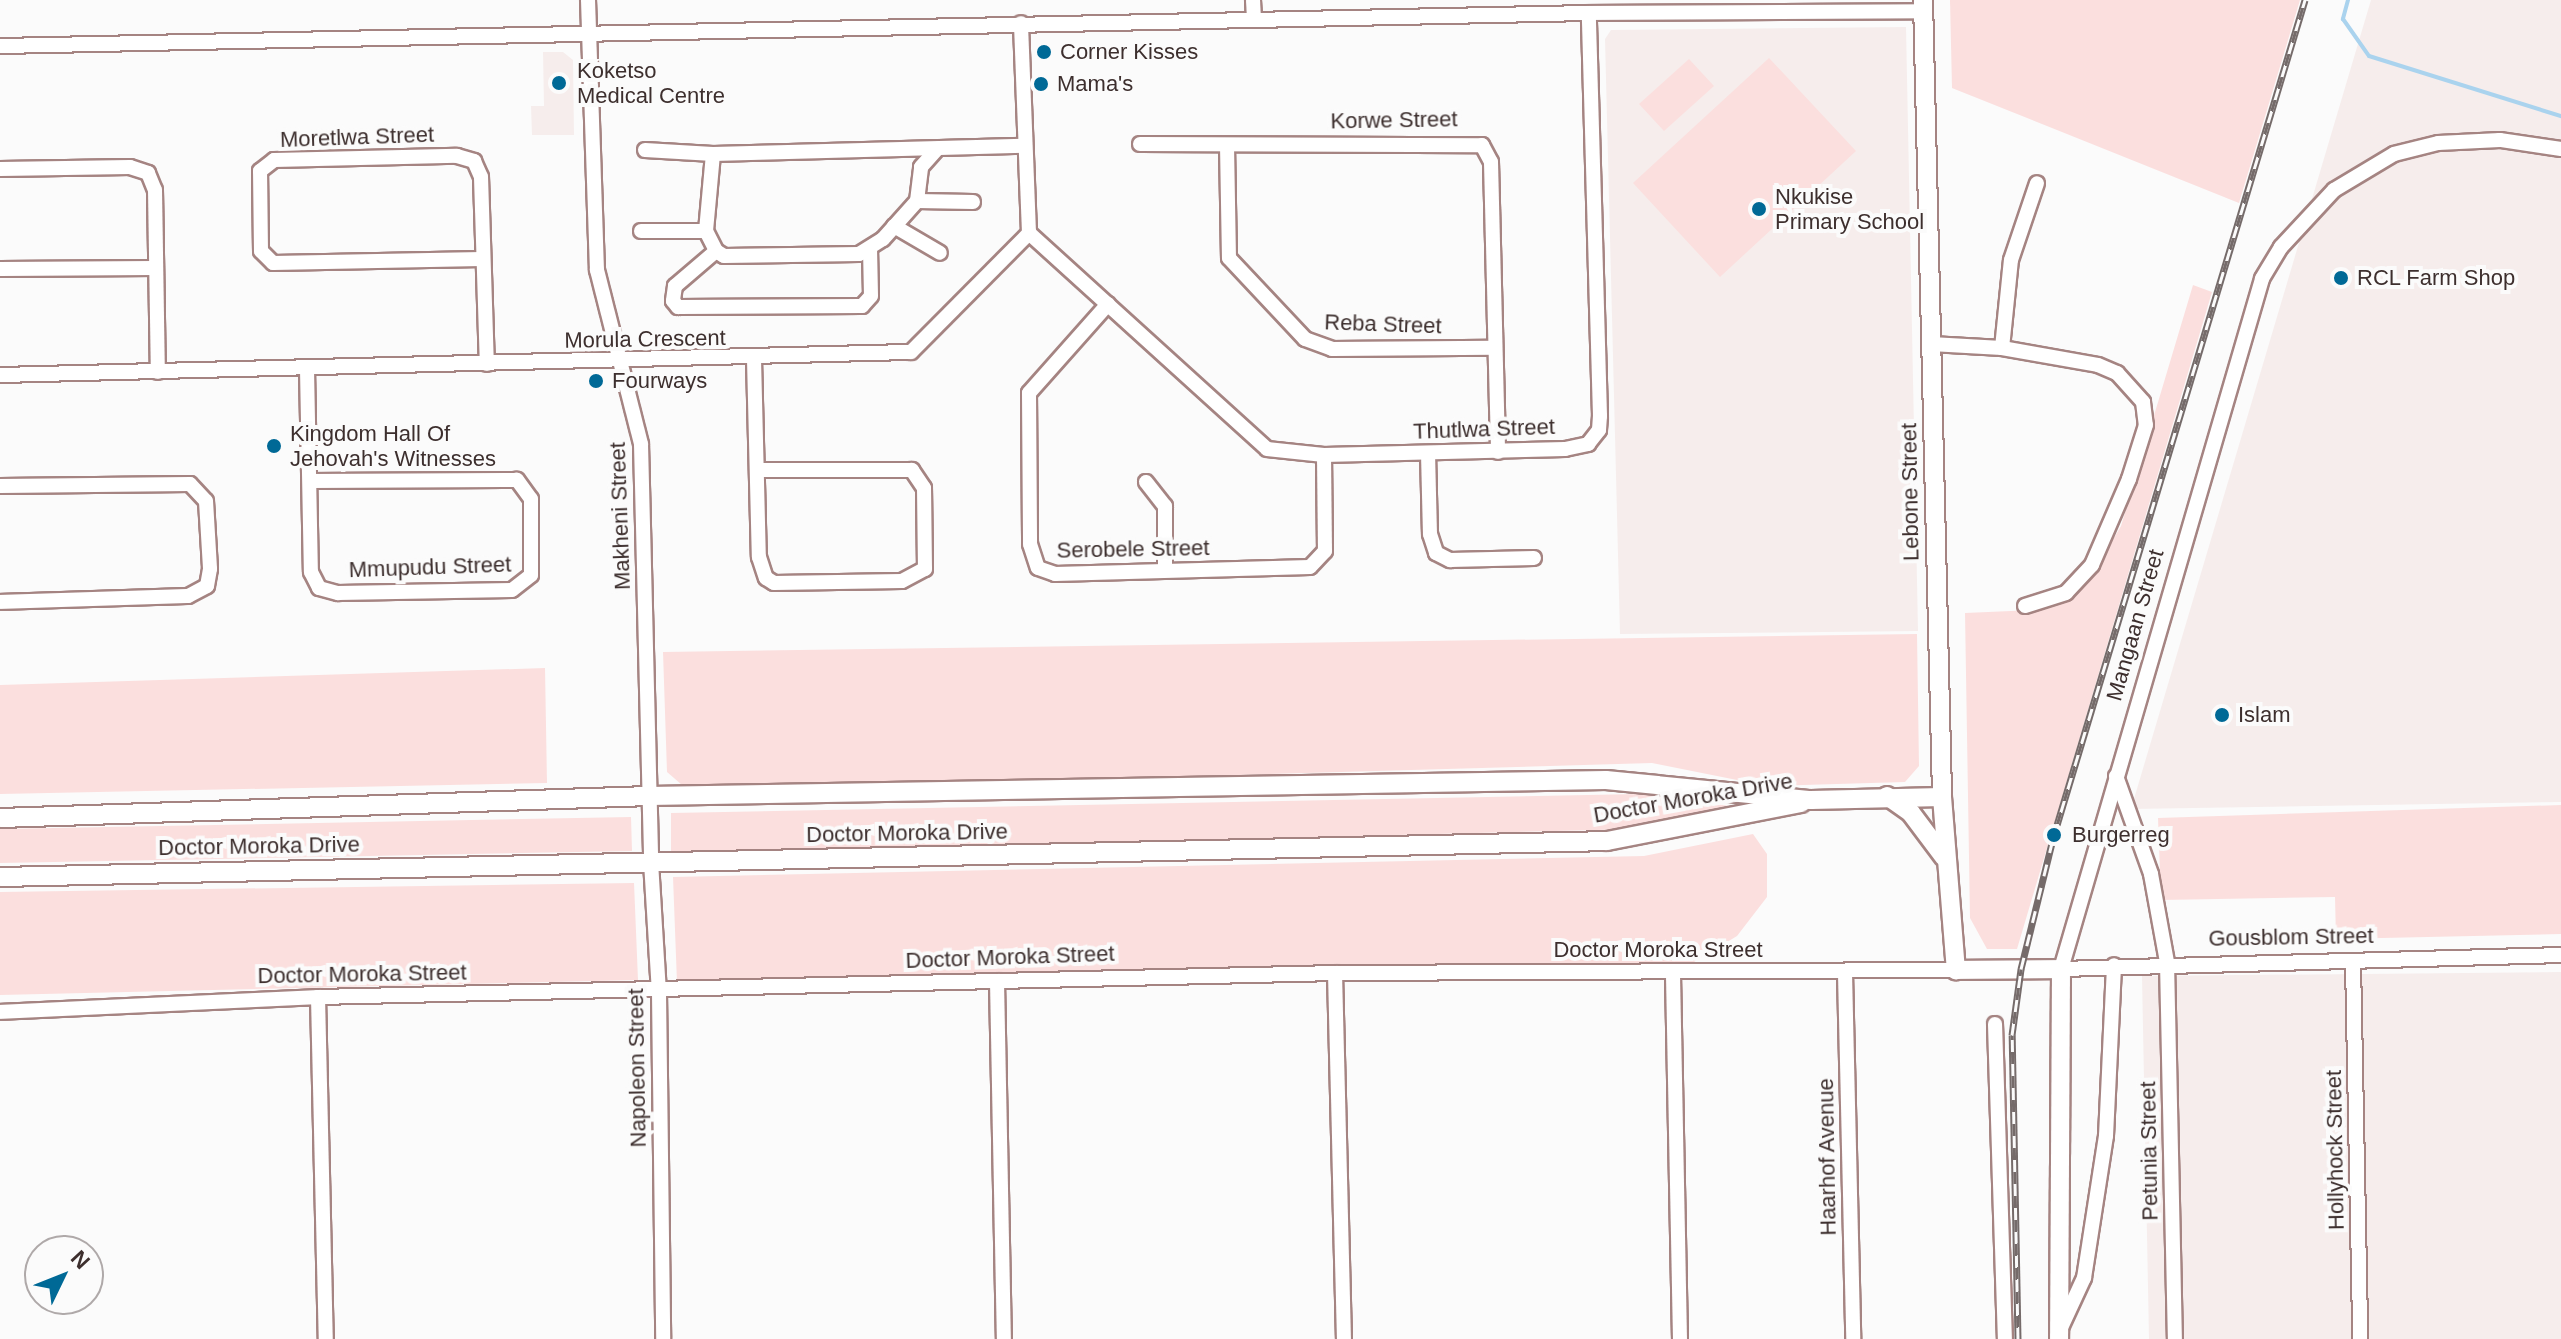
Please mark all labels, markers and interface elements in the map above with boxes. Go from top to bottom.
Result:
place label: Corner Kisses [1060,39,1198,65]
marker: Corner Kisses [1035,43,1053,61]
place label: Koketso Medical Centre [577,57,725,108]
place label: Mama's [1057,71,1133,97]
marker: Koketso Medical Centre [548,72,570,94]
marker: Mama's [1032,75,1050,93]
street label: Korwe Street [1330,106,1458,134]
street label: Moretlwa Street [280,121,434,153]
place label: Nkukise Primary School [1775,183,1924,234]
marker: Nkukise Primary School [1750,200,1768,218]
place label: RCL Farm Shop [2357,265,2516,291]
marker: RCL Farm Shop [2332,269,2350,287]
street label: Reba Street [1324,309,1442,339]
street label: Morula Crescent [564,324,726,354]
place label: Fourways [612,368,707,394]
marker: Fourways [587,372,605,390]
street label: Thutlwa Street [1413,413,1555,445]
place label: Kingdom Hall Of Jehovah's Witnesses [290,420,496,472]
street label: Lebone Street [1896,423,1924,561]
marker: Kingdom Hall Of Jehovah's Witnesses [265,437,283,455]
street label: Makheni Street [604,442,636,590]
street label: Serobele Street [1056,534,1210,564]
street label: Mangaan Street [2101,546,2169,704]
street label: Mmupudu Street [348,551,512,583]
place label: Islam [2238,702,2291,728]
marker: Islam [2213,706,2231,724]
street label: Doctor Moroka Drive [1591,767,1795,829]
street label: Doctor Moroka Drive [806,818,1008,848]
place label: Burgerreg [2072,822,2170,848]
marker: Burgerreg [2043,824,2065,846]
street label: Doctor Moroka Drive [158,831,360,861]
street label: Gousblom Street [2208,922,2374,952]
street label: Doctor Moroka Street [1553,937,1763,963]
street label: Doctor Moroka Street [905,940,1115,974]
street label: Doctor Moroka Street [257,959,467,989]
street label: Napoleon Street [622,988,652,1148]
street label: Hollyhock Street [2320,1070,2350,1230]
street label: Haarhof Avenue [1812,1077,1842,1237]
street label: Petunia Street [2135,1081,2163,1221]
north arrow [24,1235,104,1315]
text: N [66,1245,95,1274]

